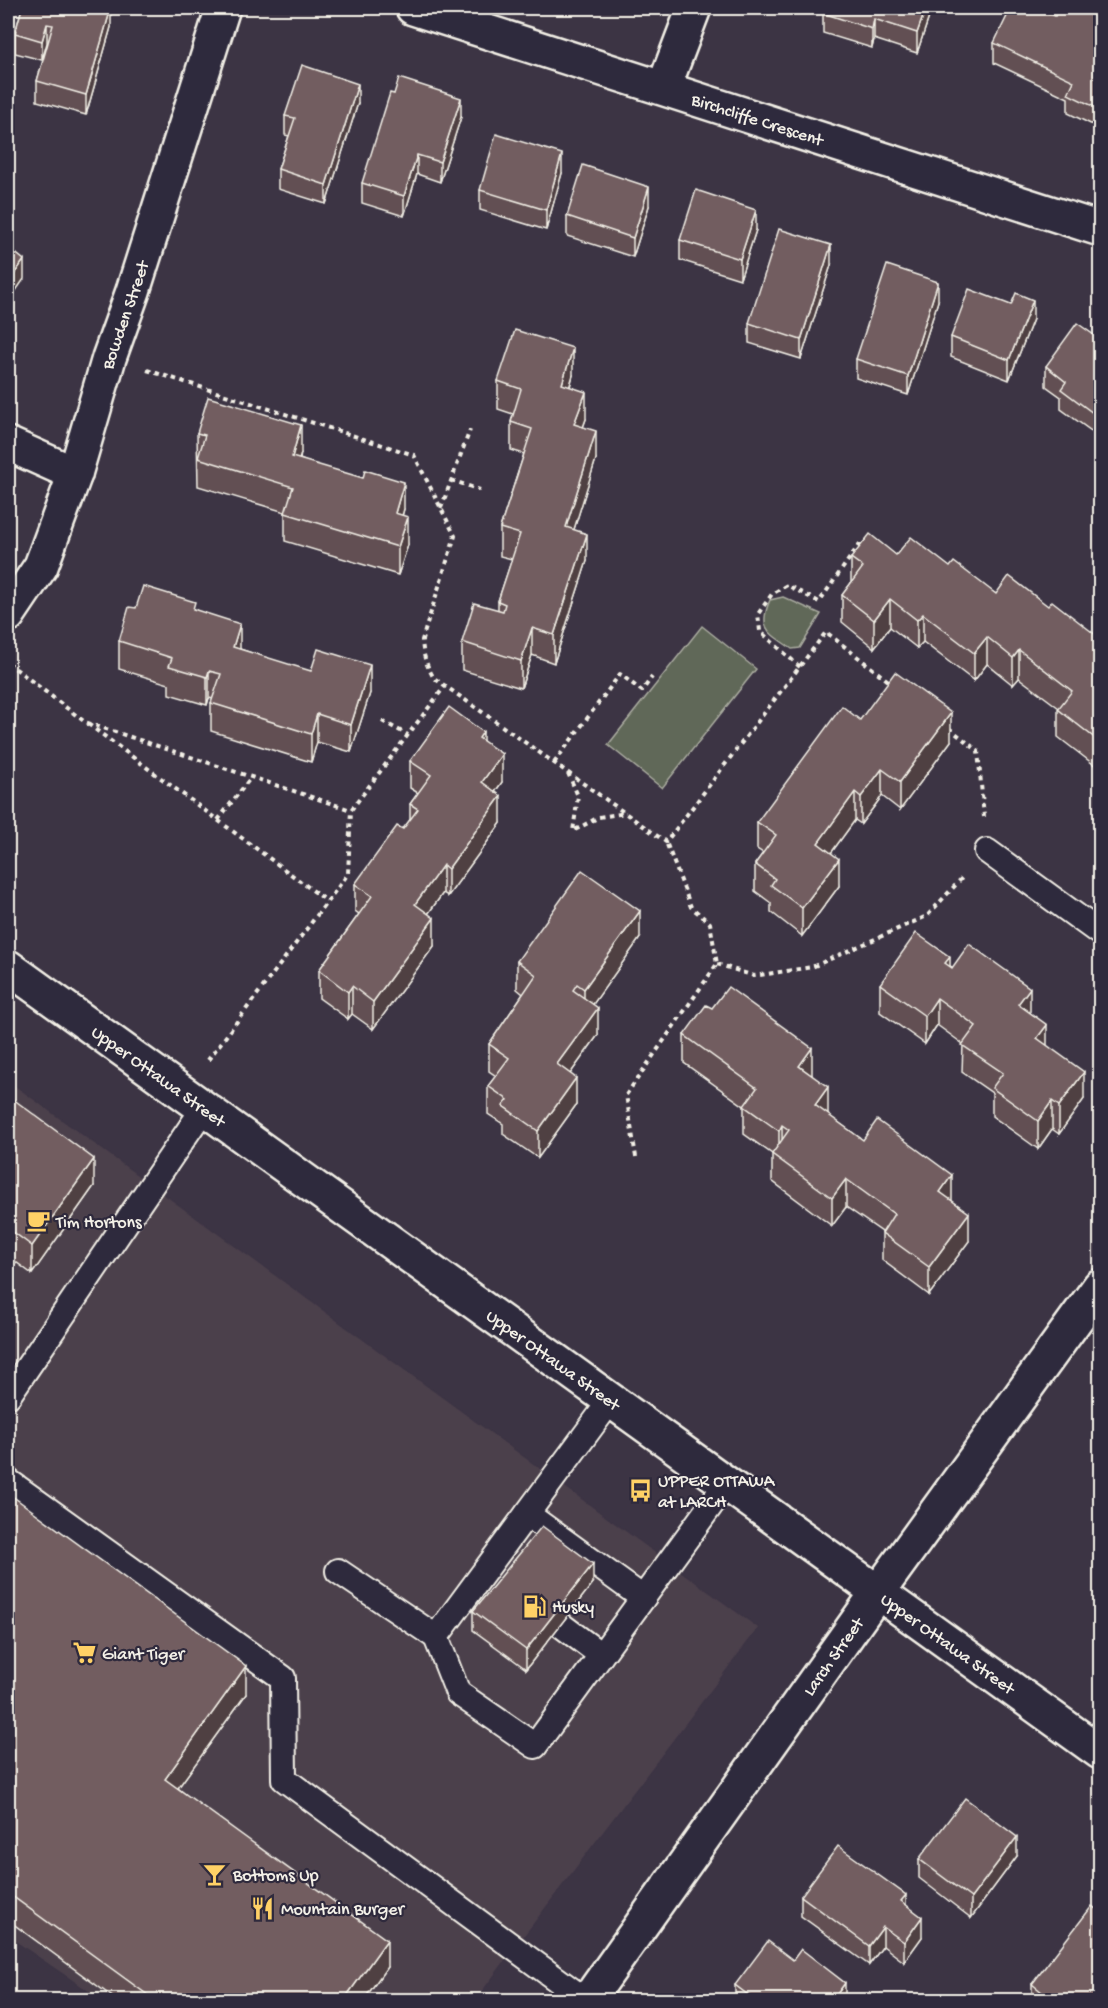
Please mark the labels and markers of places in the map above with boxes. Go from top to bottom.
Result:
cafe icon: Tim Hortons [25,1208,51,1234]
place label: Tim Hortons [55,1213,143,1234]
place label: UPPER OTTAWA at LARCH [658,1472,776,1514]
bus stop icon: UPPER OTTAWA at LARCH [627,1477,653,1503]
fuel station icon: Husky [521,1593,547,1619]
place label: Husky [552,1598,594,1619]
supermarket icon: Giant Tiger [71,1640,97,1666]
place label: Giant Tiger [102,1645,186,1666]
bar icon: Bottoms Up [202,1861,228,1887]
place label: Bottoms Up [232,1866,319,1887]
restaurant icon: Mountain Burger [250,1895,276,1921]
place label: Mountain Burger [281,1900,405,1921]

